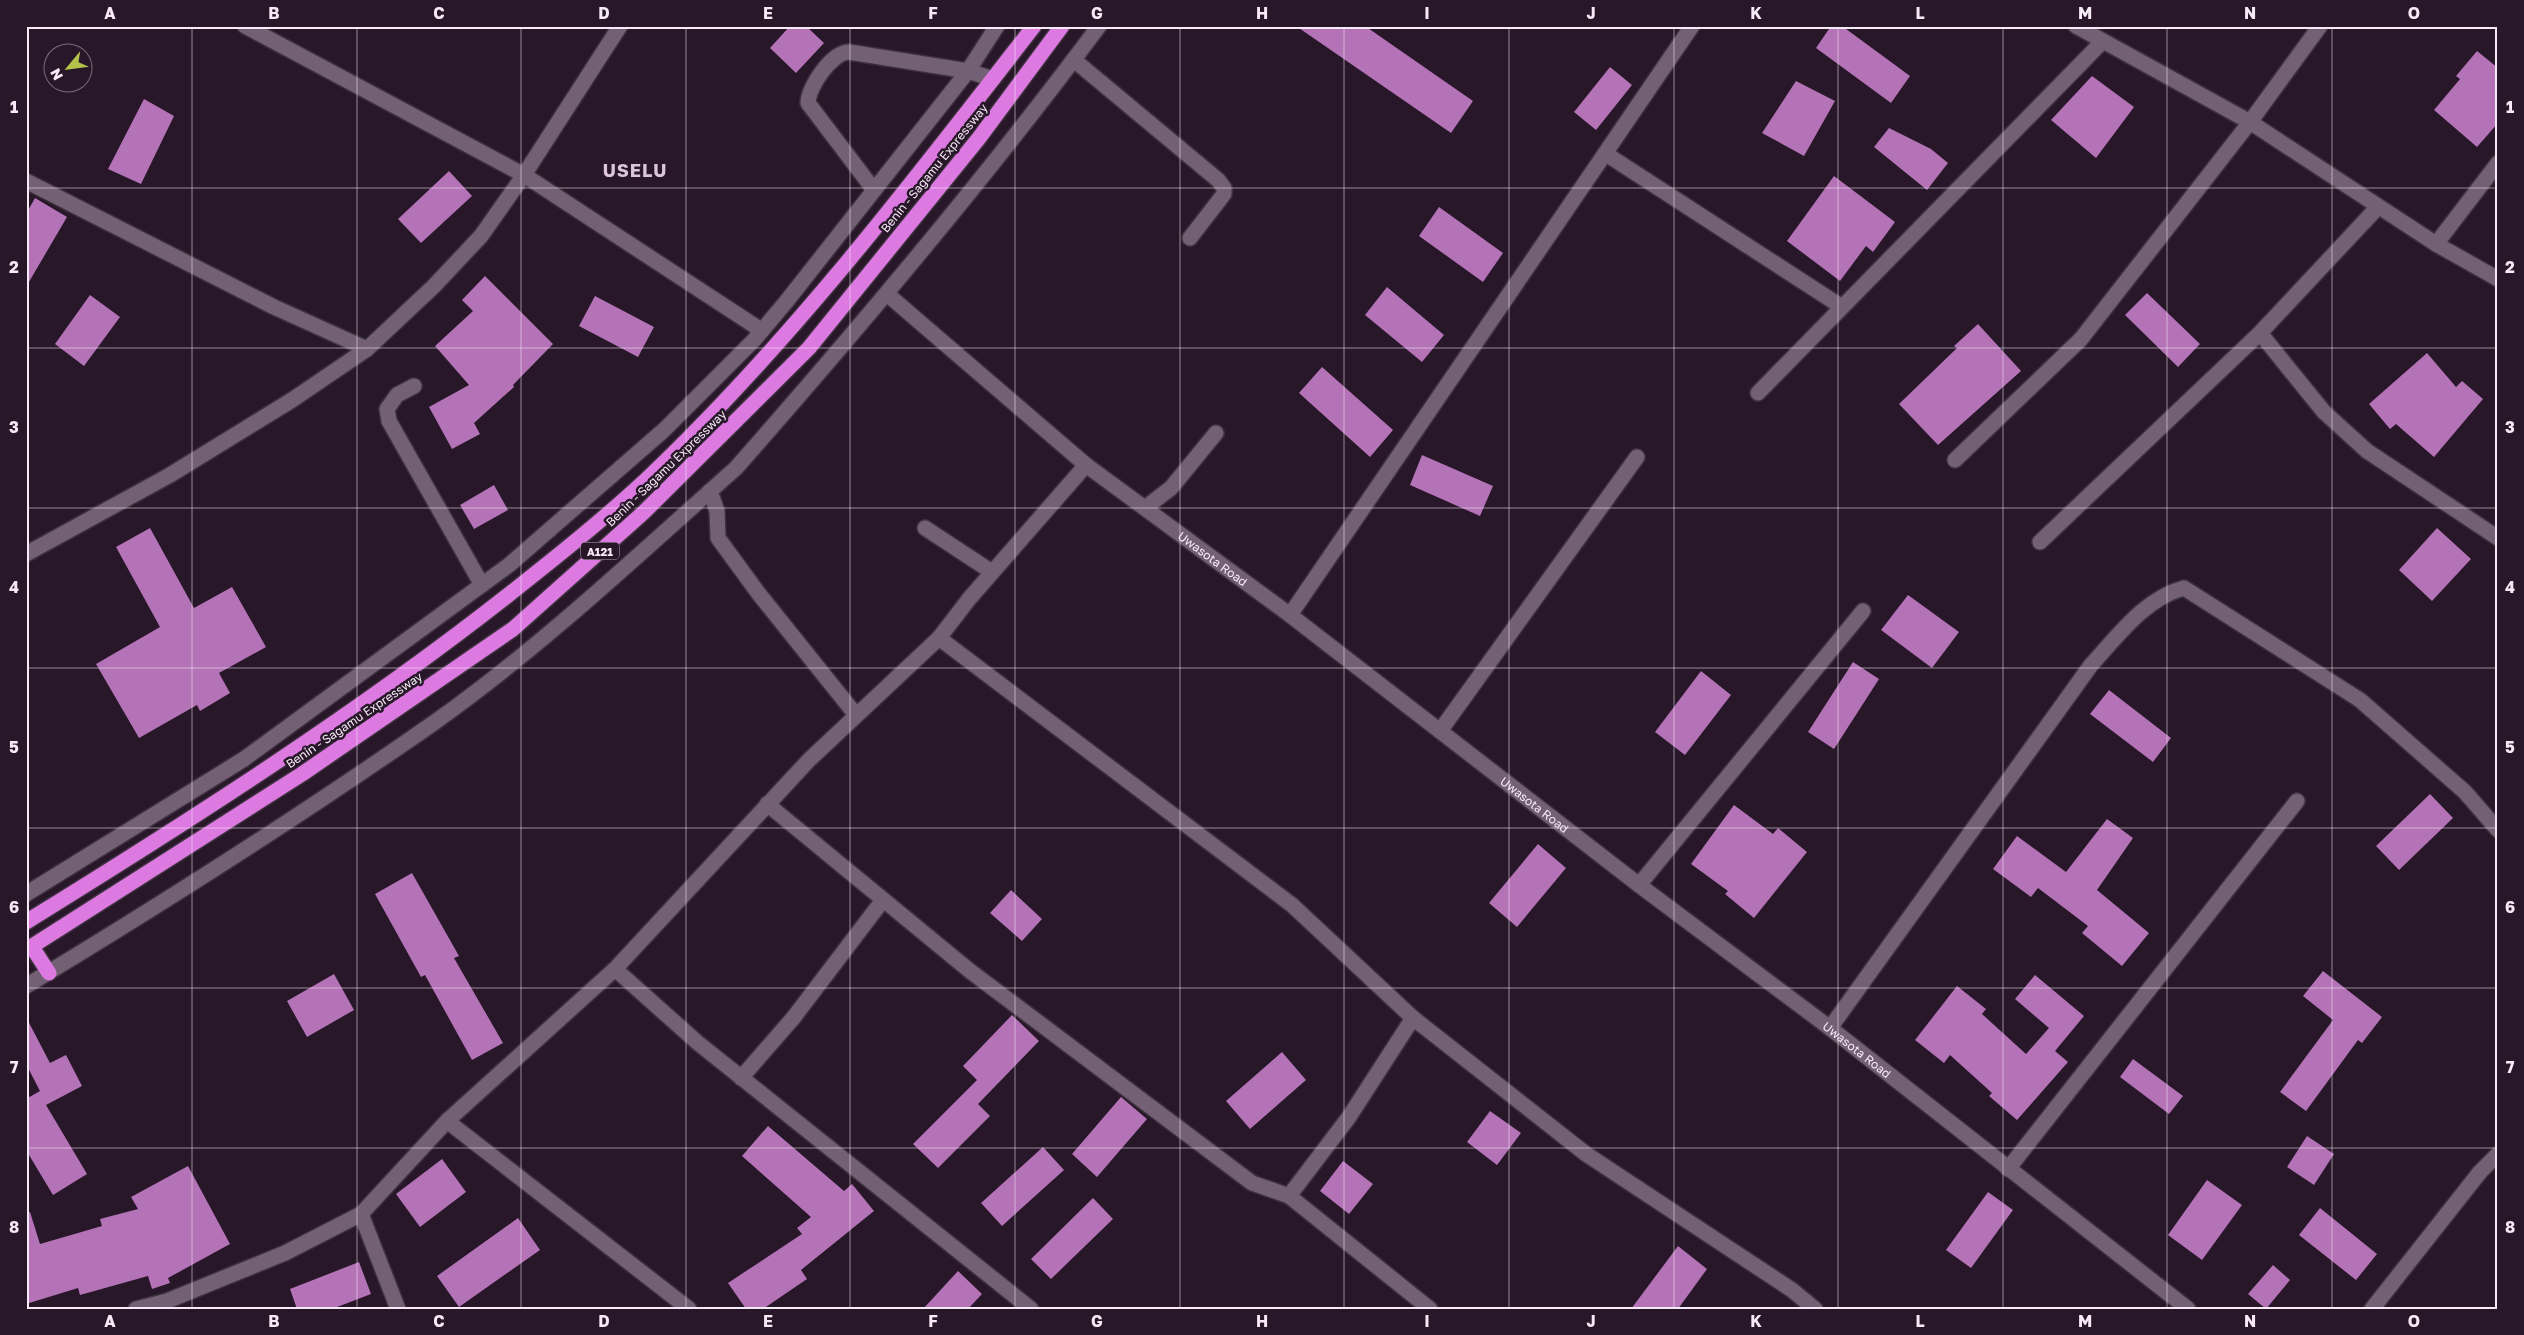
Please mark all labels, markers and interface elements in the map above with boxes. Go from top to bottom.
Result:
text: A [104,3,116,23]
text: B [268,3,280,23]
text: C [433,3,445,23]
text: D [598,3,610,23]
text: E [763,3,773,23]
text: F [928,3,938,23]
text: G [1091,3,1103,23]
text: H [1256,3,1268,23]
text: I [1424,3,1430,23]
text: J [1586,3,1596,23]
text: K [1750,3,1762,23]
text: L [1915,3,1925,23]
text: M [2078,3,2092,23]
text: N [2244,3,2256,23]
text: O [2408,3,2420,23]
north arrow [42,42,92,92]
text: N [46,66,66,83]
text: 1 [10,97,18,117]
text: 1 [2506,97,2514,117]
street label: Benin - Sagamu Expressway [877,100,991,235]
district label: USELU [603,159,667,181]
text: 2 [9,257,19,277]
text: 2 [2505,257,2515,277]
street label: Benin - Sagamu Expressway [603,406,729,529]
text: 3 [9,417,19,437]
text: 3 [2505,417,2515,437]
street label: Uwasota Road [1175,528,1251,589]
road number: A121 [581,542,619,560]
text: 4 [9,577,19,597]
text: 4 [2505,577,2515,597]
street label: Benin - Sagamu Expressway [283,669,425,771]
text: 5 [9,737,19,757]
text: 5 [2505,737,2515,757]
street label: Uwasota Road [1497,773,1572,836]
text: 6 [9,897,19,917]
text: 6 [2505,897,2515,917]
street label: Uwasota Road [1820,1018,1894,1081]
text: 7 [10,1057,19,1077]
text: 7 [2506,1057,2515,1077]
text: 8 [9,1217,19,1237]
text: 8 [2505,1217,2515,1237]
text: A [104,1311,116,1331]
text: B [268,1311,280,1331]
text: C [433,1311,445,1331]
text: D [598,1311,610,1331]
text: E [763,1311,773,1331]
text: F [928,1311,938,1331]
text: G [1091,1311,1103,1331]
text: H [1256,1311,1268,1331]
text: I [1424,1311,1430,1331]
text: J [1586,1311,1596,1331]
text: K [1750,1311,1762,1331]
text: L [1915,1311,1925,1331]
text: M [2078,1311,2092,1331]
text: N [2244,1311,2256,1331]
text: O [2408,1311,2420,1331]

